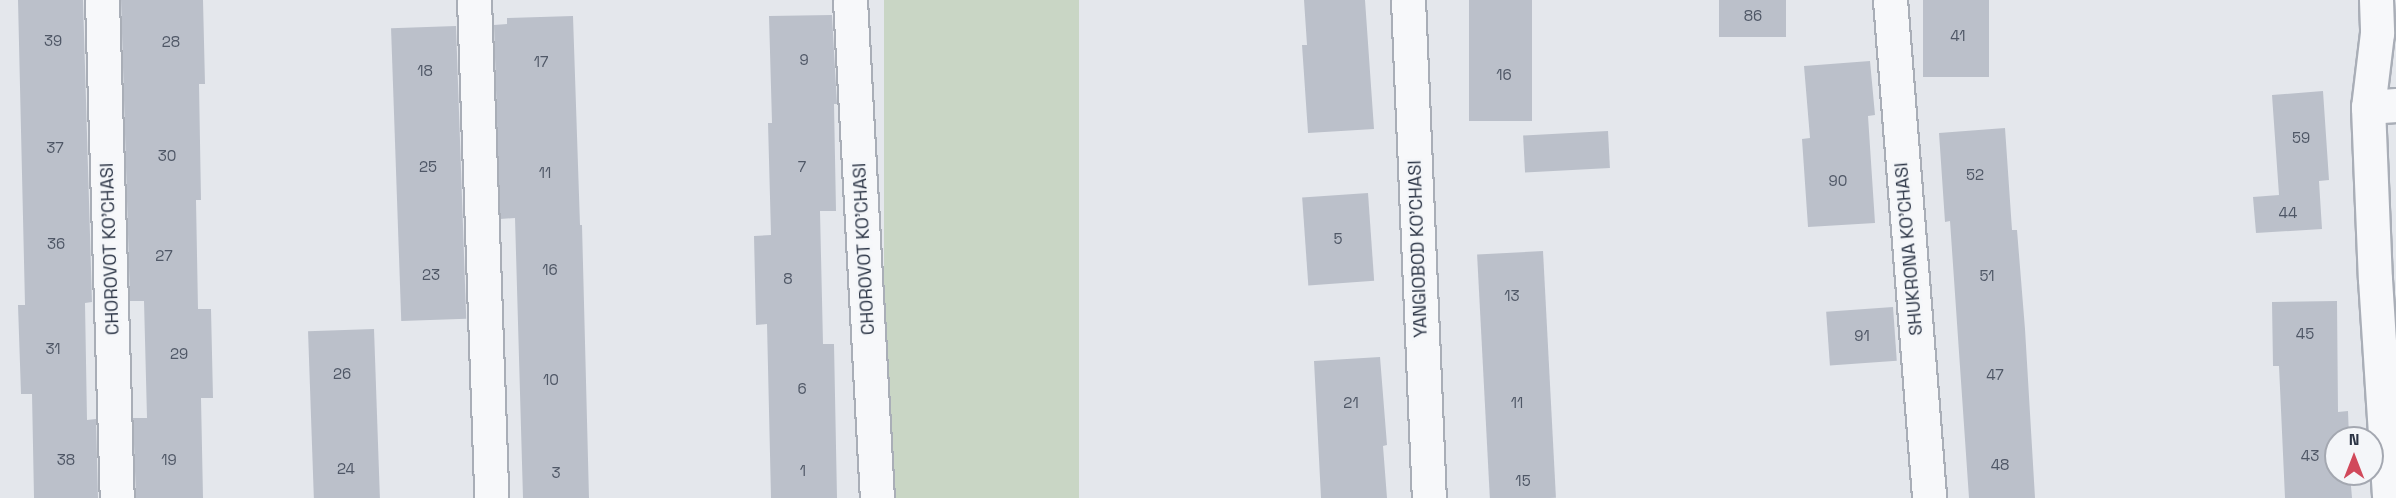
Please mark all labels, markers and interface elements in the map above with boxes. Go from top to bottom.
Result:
house number: 86 [1744,7,1762,25]
house number: 41 [1950,27,1966,45]
house number: 39 [44,32,62,50]
house number: 28 [162,33,180,51]
house number: 9 [799,51,809,69]
house number: 17 [534,53,548,71]
house number: 18 [417,62,433,80]
house number: 16 [1496,66,1512,84]
house number: 59 [2292,129,2310,147]
house number: 37 [46,139,64,157]
house number: 30 [158,147,176,165]
house number: 25 [419,158,437,176]
house number: 7 [798,158,806,176]
street label: YANGIOBOD KO'CHASI [1404,160,1432,338]
street label: SHUKRONA KO'CHASI [1891,161,1927,337]
street label: CHOROVOT KO'CHASI [96,162,124,336]
street label: CHOROVOT KO'CHASI [849,162,879,336]
house number: 11 [539,164,551,182]
house number: 52 [1966,166,1984,184]
house number: 90 [1829,172,1847,190]
house number: 44 [2279,204,2297,222]
house number: 5 [1334,230,1342,248]
house number: 36 [47,235,65,253]
house number: 27 [155,247,173,265]
house number: 16 [542,261,558,279]
house number: 23 [422,266,440,284]
house number: 51 [1979,267,1995,285]
house number: 8 [783,270,793,288]
house number: 13 [1504,287,1520,305]
house number: 45 [2296,325,2314,343]
house number: 91 [1854,327,1870,345]
house number: 31 [45,340,61,358]
house number: 29 [170,345,188,363]
house number: 26 [333,365,351,383]
house number: 47 [1986,366,2004,384]
house number: 10 [543,371,559,389]
house number: 6 [797,380,807,398]
house number: 21 [1343,394,1359,412]
house number: 11 [1511,394,1523,412]
north arrow [2324,426,2384,486]
text: N [2349,429,2359,450]
house number: 43 [2301,447,2319,465]
house number: 38 [57,451,75,469]
house number: 19 [161,451,177,469]
house number: 48 [1991,456,2009,474]
house number: 24 [337,460,355,478]
house number: 1 [800,462,806,480]
house number: 3 [551,464,561,482]
house number: 15 [1515,472,1531,490]

